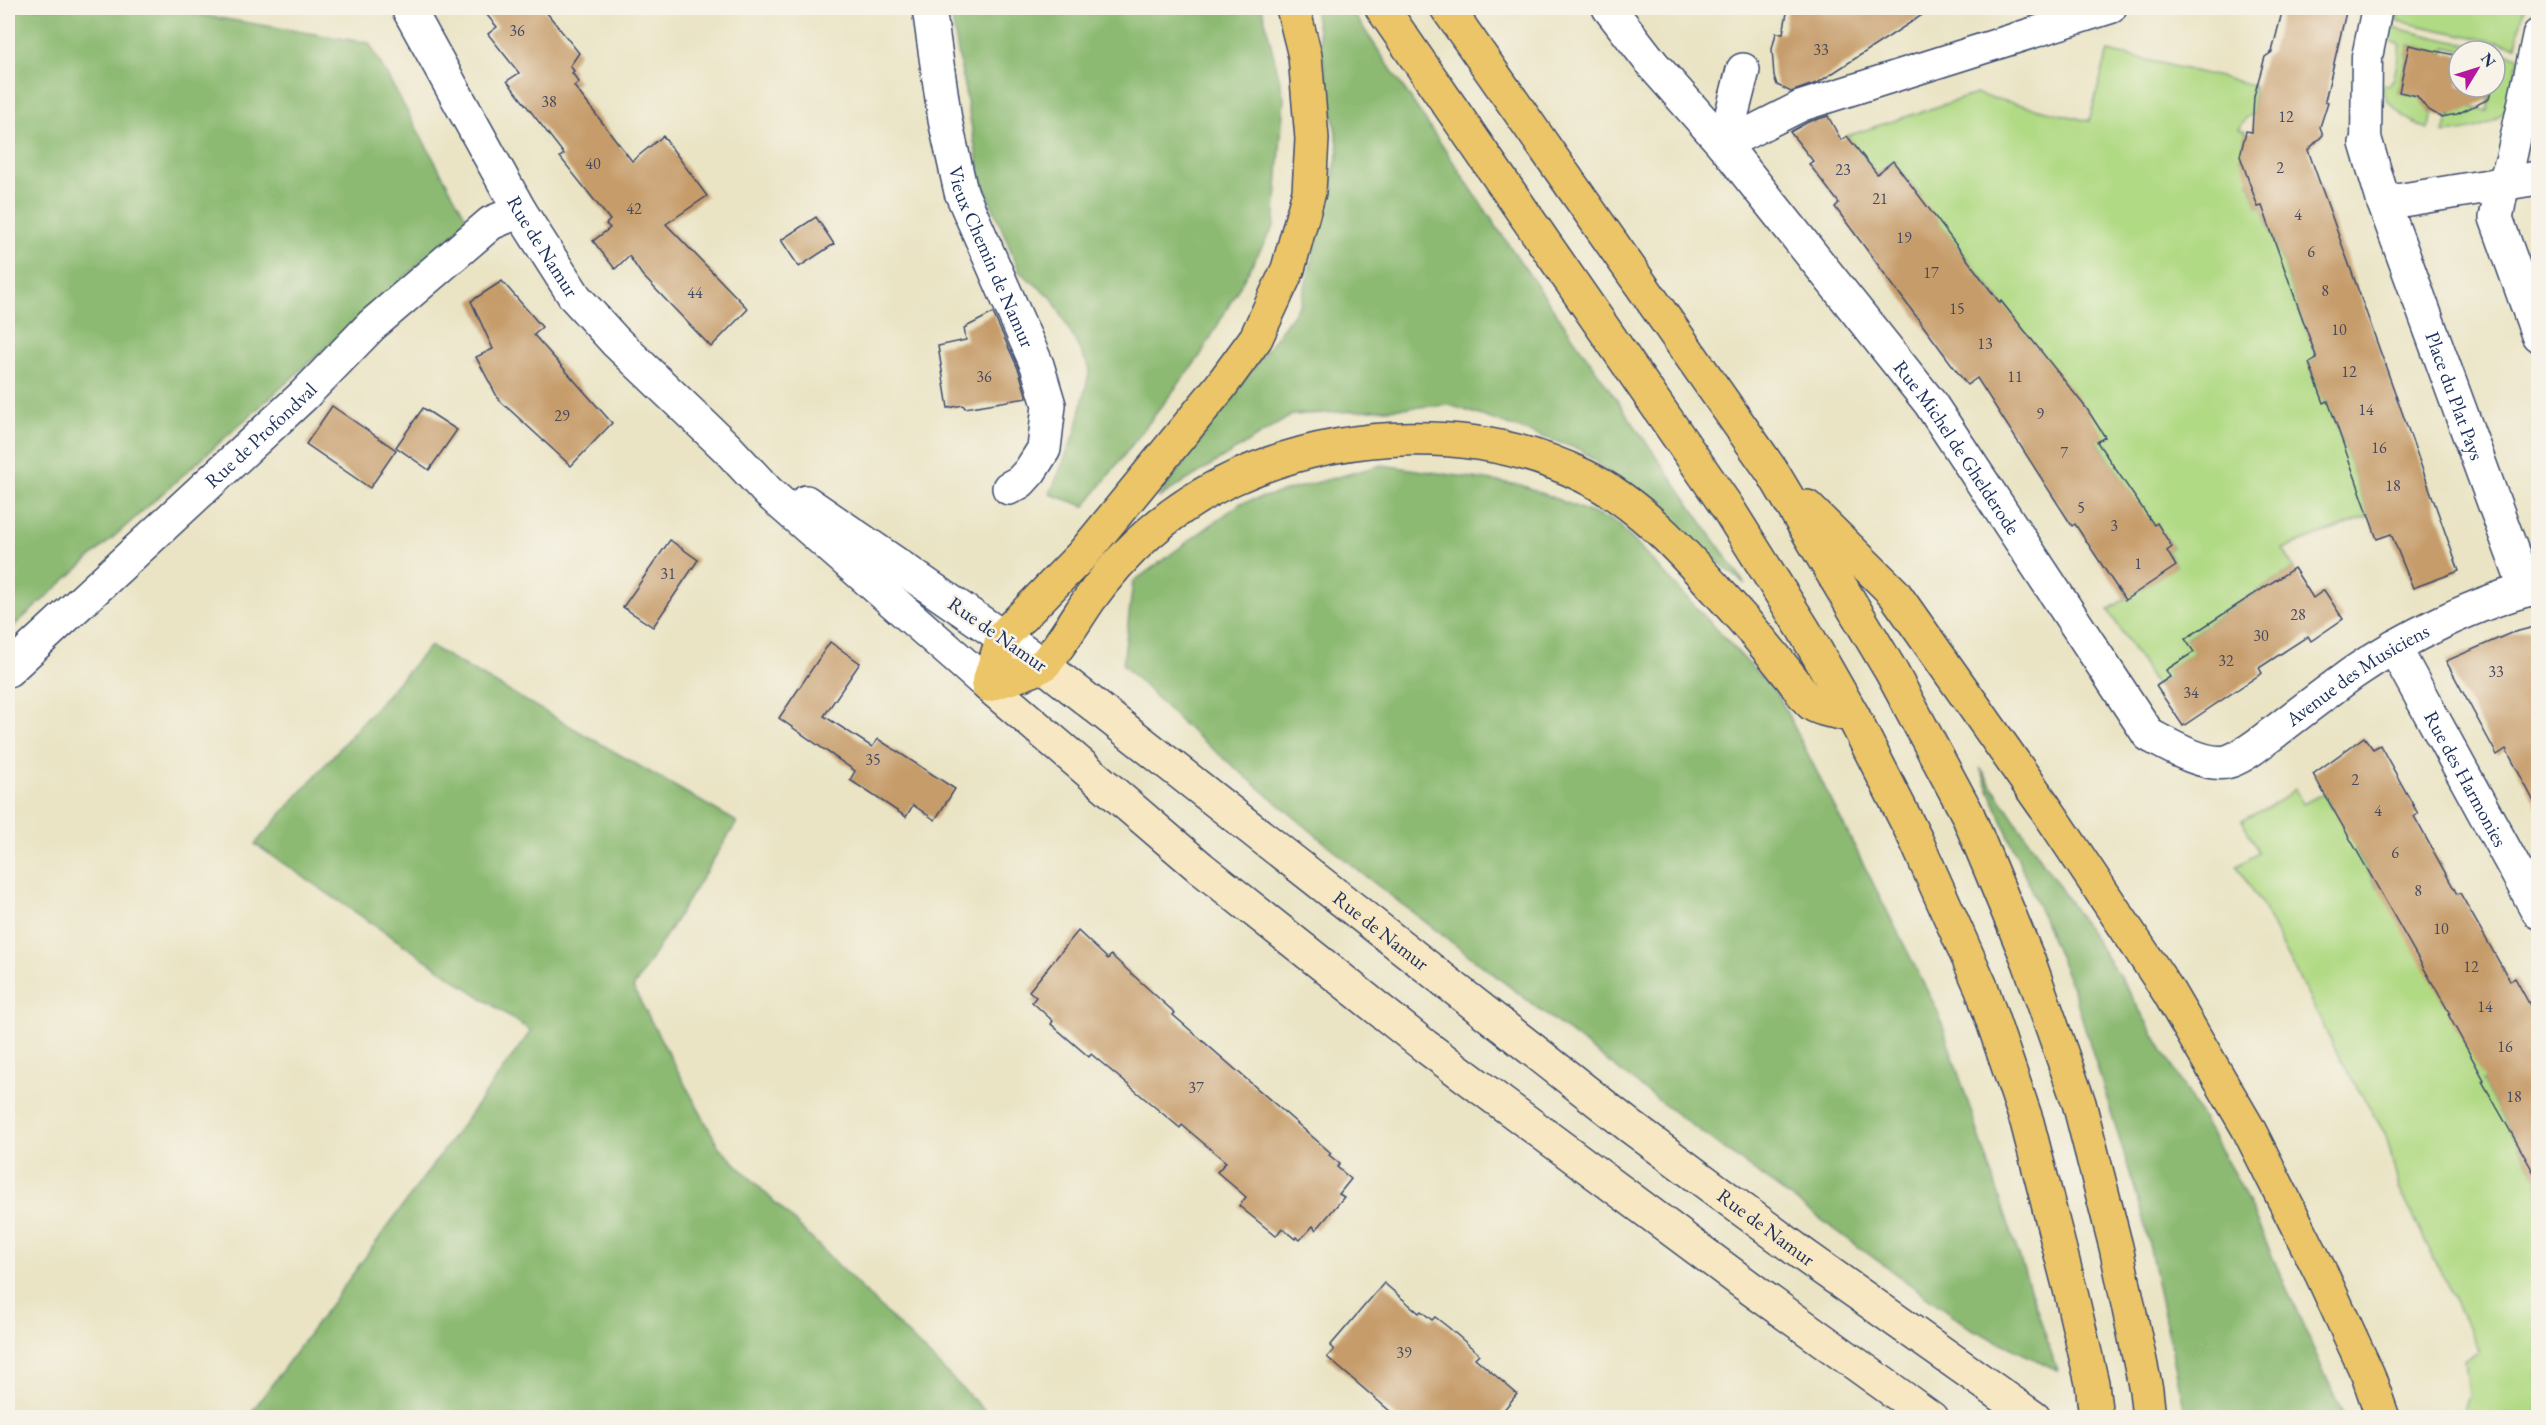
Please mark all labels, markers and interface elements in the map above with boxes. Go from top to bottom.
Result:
house number: 36 [509,20,525,41]
house number: 33 [1813,39,1829,60]
north arrow [2447,39,2507,99]
text: N [2476,49,2501,72]
house number: 38 [541,91,557,112]
house number: 12 [2278,106,2294,127]
house number: 40 [585,153,601,174]
house number: 2 [2276,157,2284,178]
house number: 23 [1835,159,1851,180]
street label: Vieux Chemin de Namur [943,163,1041,352]
house number: 21 [1872,188,1888,209]
street label: Rue de Namur [501,191,585,302]
house number: 42 [626,198,642,219]
house number: 4 [2294,204,2302,225]
house number: 19 [1896,227,1912,248]
house number: 6 [2307,241,2315,262]
house number: 17 [1923,262,1939,283]
house number: 8 [2321,280,2329,301]
house number: 44 [687,282,703,303]
house number: 15 [1949,298,1965,319]
house number: 10 [2331,319,2347,340]
street label: Place du Plat Pays [2419,328,2490,464]
house number: 13 [1977,333,1993,354]
street label: Rue Michel de Ghelderode [1888,355,2026,540]
house number: 12 [2341,361,2357,382]
house number: 36 [976,366,992,387]
house number: 11 [2007,366,2023,387]
street label: Rue de Profondval [199,377,322,494]
house number: 14 [2358,399,2374,420]
house number: 9 [2036,403,2044,424]
house number: 29 [554,405,570,426]
house number: 16 [2371,437,2387,458]
house number: 7 [2060,442,2068,463]
house number: 18 [2385,475,2401,496]
house number: 5 [2077,497,2085,518]
house number: 3 [2110,515,2118,536]
house number: 1 [2134,553,2142,574]
house number: 31 [660,563,676,584]
street label: Rue de Namur [943,590,1053,678]
house number: 28 [2290,604,2306,625]
street label: Avenue des Musiciens [2280,618,2433,733]
house number: 30 [2253,625,2269,646]
house number: 32 [2218,650,2234,671]
house number: 33 [2488,661,2504,682]
house number: 34 [2183,682,2199,703]
street label: Rue des Harmonies [2418,706,2513,851]
house number: 35 [865,749,881,770]
house number: 2 [2351,769,2359,790]
house number: 4 [2374,800,2382,821]
house number: 6 [2391,842,2399,863]
house number: 8 [2414,880,2422,901]
street label: Rue de Namur [1328,885,1435,977]
house number: 10 [2433,918,2449,939]
house number: 12 [2463,956,2479,977]
house number: 14 [2477,996,2493,1017]
house number: 16 [2497,1036,2513,1057]
house number: 37 [1188,1077,1204,1098]
house number: 18 [2506,1086,2522,1107]
street label: Rue de Namur [1712,1182,1820,1272]
house number: 39 [1396,1342,1412,1363]

